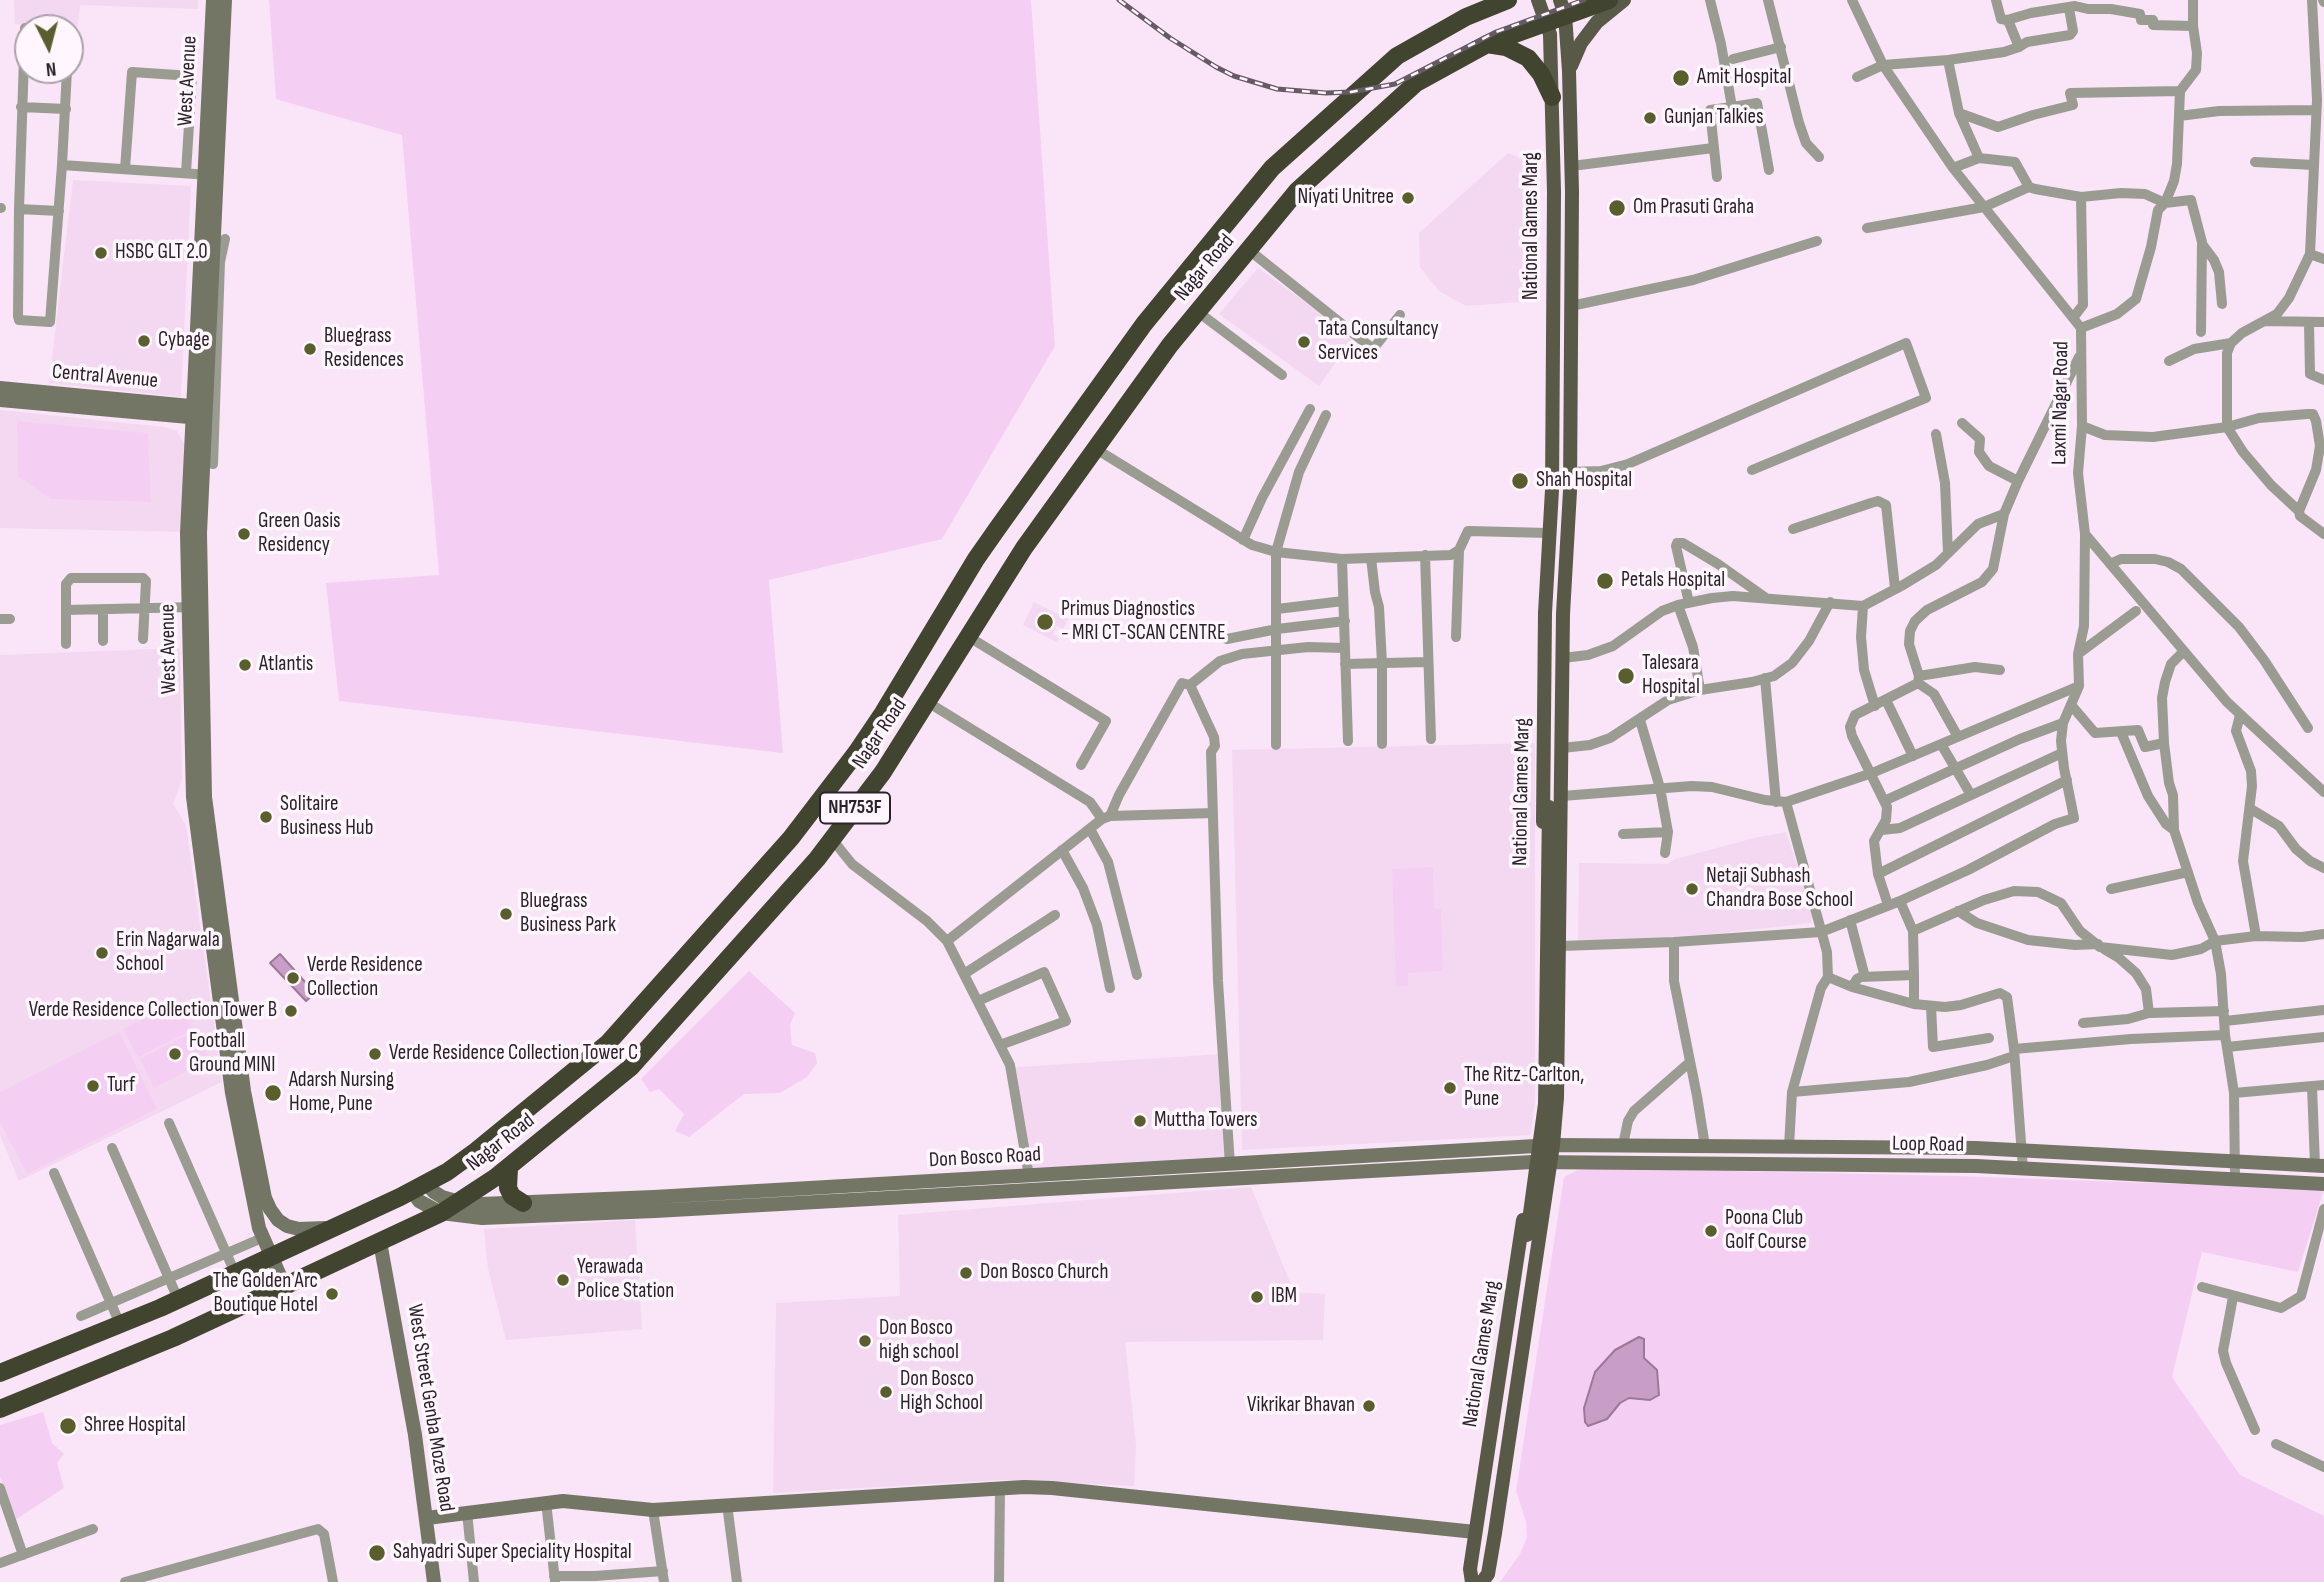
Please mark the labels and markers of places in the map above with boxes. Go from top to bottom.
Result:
place label: Amit Hospital [1697,65,1791,91]
marker: Amit Hospital [1671,68,1691,88]
place label: Gunjan Talkies [1664,105,1763,131]
marker: Gunjan Talkies [1642,110,1658,126]
place label: Niyati Unitree [1298,185,1394,211]
marker: Niyati Unitree [1400,190,1416,206]
place label: Om Prasuti Graha [1633,195,1754,221]
marker: Om Prasuti Graha [1607,198,1627,218]
place label: HSBC GLT 2.0 [115,240,208,266]
marker: HSBC GLT 2.0 [93,245,109,261]
place label: Tata Consultancy Services [1318,317,1439,367]
place label: Bluegrass Residences [324,324,404,374]
place label: Cybage [158,328,210,354]
marker: Cybage [136,333,152,349]
marker: Tata Consultancy Services [1296,334,1312,350]
marker: Bluegrass Residences [302,341,318,357]
place label: Shah Hospital [1536,468,1632,494]
marker: Shah Hospital [1510,471,1530,491]
place label: Green Oasis Residency [258,509,341,559]
marker: Green Oasis Residency [236,526,252,542]
place label: Petals Hospital [1621,568,1725,594]
marker: Petals Hospital [1595,571,1615,591]
place label: Primus Diagnostics - MRI CT-SCAN CENTRE [1061,597,1226,647]
marker: Primus Diagnostics - MRI CT-SCAN CENTRE [1035,612,1055,632]
place label: Talesara Hospital [1642,651,1700,701]
place label: Atlantis [259,652,313,678]
marker: Atlantis [237,657,253,673]
marker: Talesara Hospital [1616,666,1636,686]
place label: Solitaire Business Hub [280,792,373,842]
marker: Solitaire Business Hub [258,809,274,825]
place label: Netaji Subhash Chandra Bose School [1706,864,1853,914]
marker: Netaji Subhash Chandra Bose School [1684,881,1700,897]
place label: Bluegrass Business Park [520,889,616,939]
marker: Bluegrass Business Park [498,906,514,922]
place label: Erin Nagarwala School [116,928,220,978]
marker: Erin Nagarwala School [94,945,110,961]
place label: Verde Residence Collection [307,953,423,1003]
marker: Verde Residence Collection [285,970,301,986]
place label: Verde Residence Collection Tower B [29,998,277,1024]
marker: Verde Residence Collection Tower B [283,1003,299,1019]
place label: Football Ground MINI [189,1029,275,1079]
place label: Verde Residence Collection Tower C [389,1041,638,1067]
marker: Football Ground MINI [167,1046,183,1062]
marker: Verde Residence Collection Tower C [367,1046,383,1062]
place label: The Ritz-Carlton, Pune [1464,1063,1584,1113]
place label: Adarsh Nursing Home, Pune [289,1068,394,1118]
place label: Turf [107,1073,135,1099]
marker: Turf [85,1078,101,1094]
marker: The Ritz-Carlton, Pune [1442,1080,1458,1096]
marker: Adarsh Nursing Home, Pune [263,1083,283,1103]
place label: Muttha Towers [1154,1108,1258,1134]
marker: Muttha Towers [1132,1113,1148,1129]
place label: Poona Club Golf Course [1725,1206,1807,1256]
marker: Poona Club Golf Course [1703,1223,1719,1239]
place label: Yerawada Police Station [577,1255,674,1305]
place label: Don Bosco Church [980,1260,1108,1286]
marker: Don Bosco Church [958,1265,974,1281]
place label: The Golden Arc Boutique Hotel [213,1269,318,1319]
marker: Yerawada Police Station [555,1272,571,1288]
place label: IBM [1271,1284,1297,1310]
marker: The Golden Arc Boutique Hotel [324,1286,340,1302]
marker: IBM [1249,1289,1265,1305]
place label: Don Bosco high school [879,1316,959,1366]
marker: Don Bosco high school [857,1333,873,1349]
place label: Don Bosco High School [900,1367,983,1417]
marker: Don Bosco High School [878,1384,894,1400]
place label: Vikrikar Bhavan [1247,1393,1355,1419]
marker: Vikrikar Bhavan [1361,1398,1377,1414]
place label: Shree Hospital [84,1413,186,1439]
marker: Shree Hospital [58,1416,78,1436]
place label: Sahyadri Super Speciality Hospital [393,1540,632,1566]
marker: Sahyadri Super Speciality Hospital [367,1543,387,1563]

